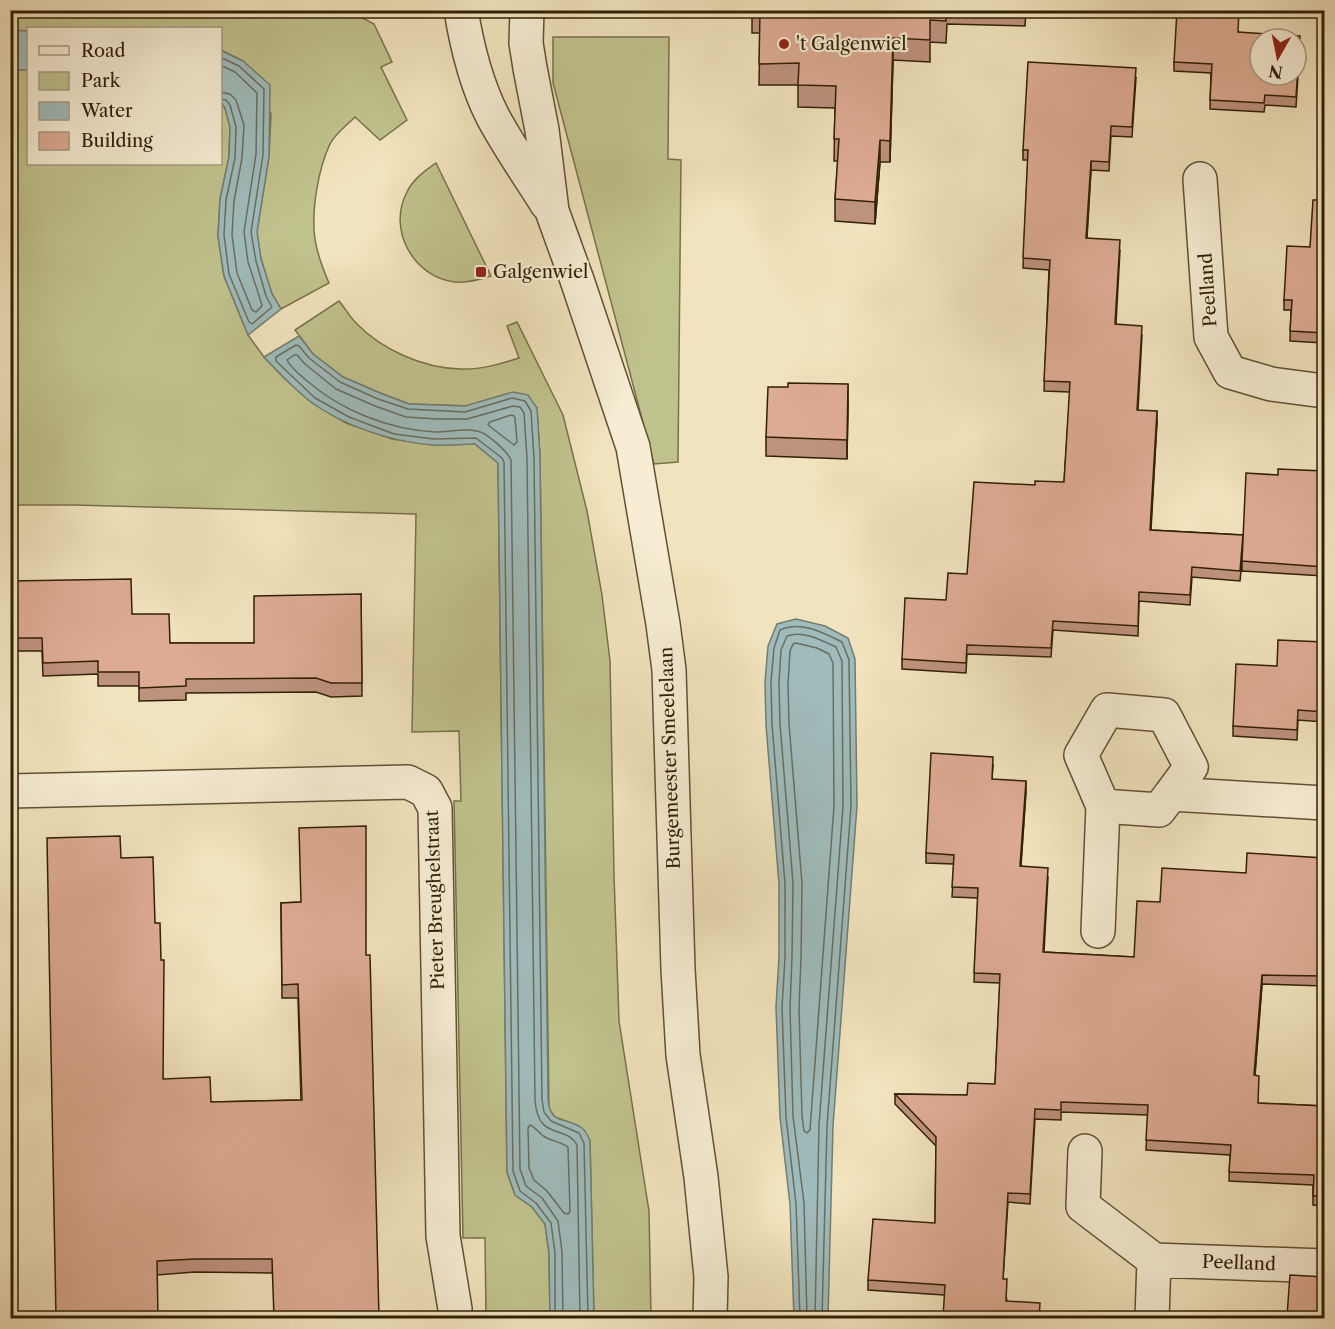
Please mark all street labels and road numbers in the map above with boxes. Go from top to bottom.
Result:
street label: Peelland [1194,252,1222,328]
street label: Burgemeester Smeelelaan [655,646,685,870]
street label: Pieter Breughelstraat [421,809,449,990]
street label: Peelland [1202,1251,1276,1275]

